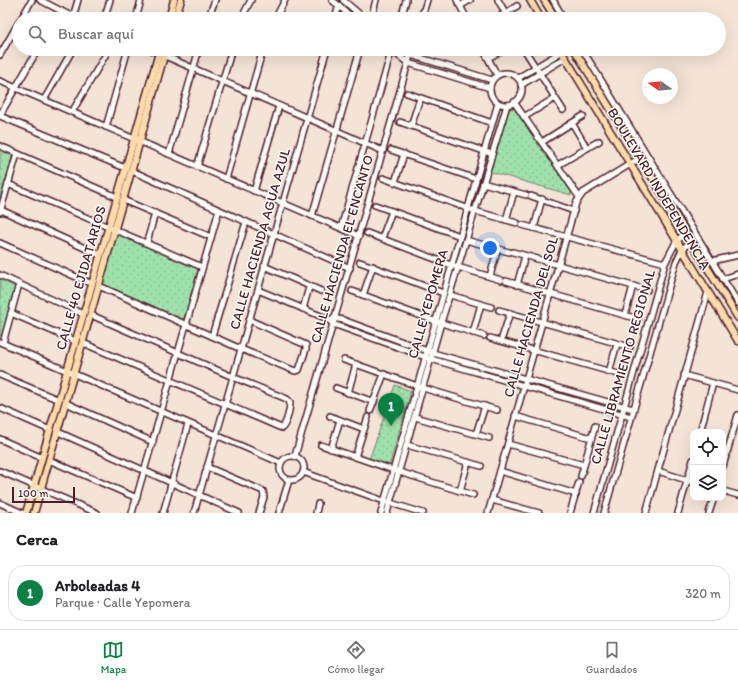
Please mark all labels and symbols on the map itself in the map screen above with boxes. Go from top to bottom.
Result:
north arrow [642,68,678,104]
street label: BOULEVARD INDEPENDENCIA [604,105,714,273]
street label: CALLE HACIENDA AGUA AZUL [226,146,294,332]
street label: CALLE HACIENDA EL ENCANTO [307,153,377,345]
street label: CALLE 40 EJIDATARIOS [52,204,110,352]
street label: CALLE HACIENDA DEL SOL [500,235,562,399]
your location [480,238,500,258]
street label: CALLE YEPOMERA [404,247,452,361]
street label: CALLE LIBRAMIENTO REGIONAL [587,268,659,466]
pin: 1 [378,393,404,426]
scale bar [12,485,75,504]

